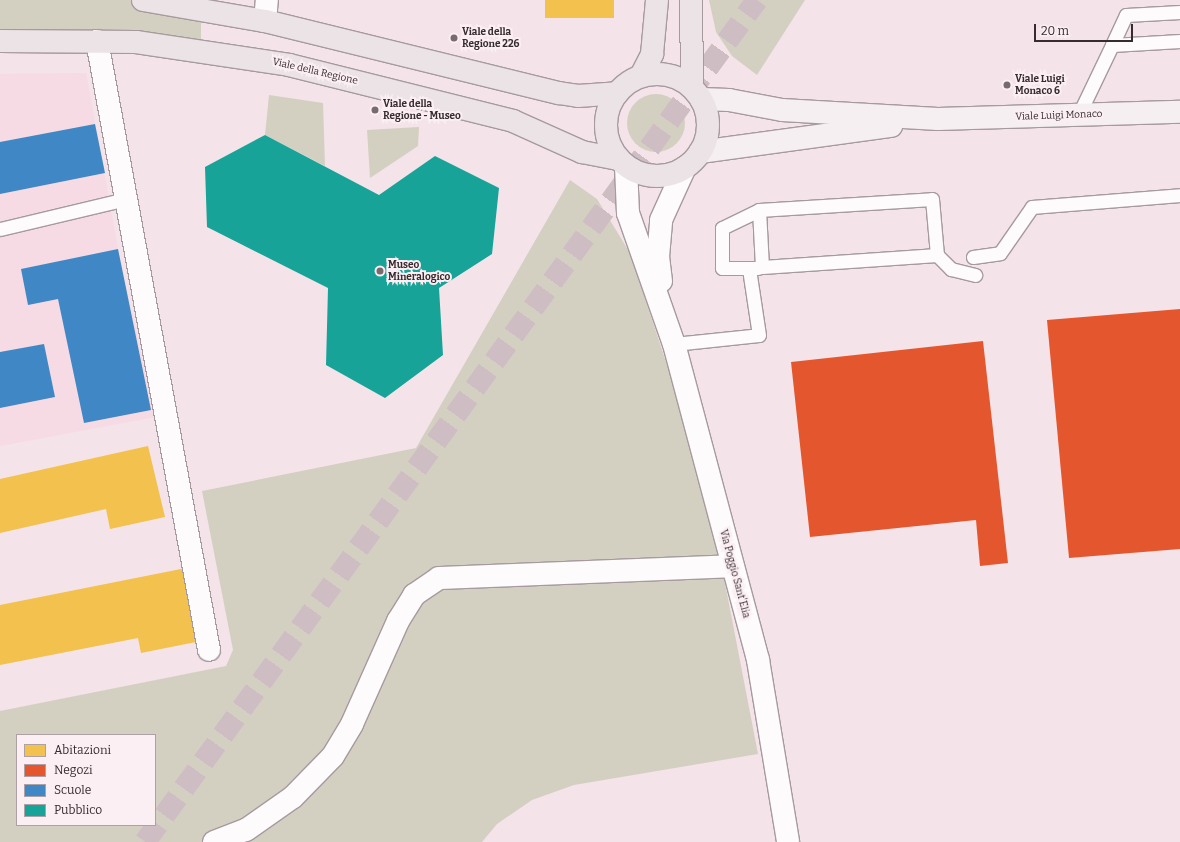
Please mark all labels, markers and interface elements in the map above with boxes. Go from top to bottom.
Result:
scale bar [1036,16,1135,42]
text: 20 m [1041,24,1069,38]
place label: Viale della Regione 226 [462,26,519,50]
marker: Viale della Regione 226 [449,33,459,43]
street label: Viale della Regione [271,56,359,88]
place label: Viale Luigi Monaco 6 [1015,73,1065,96]
marker: Viale Luigi Monaco 6 [1002,80,1012,90]
place label: Viale della Regione - Museo [383,98,461,122]
marker: Viale della Regione - Museo [370,105,380,115]
street label: Viale Luigi Monaco [1015,108,1103,124]
place label: Museo Mineralogico [388,259,450,282]
marker: Museo Mineralogico [375,266,385,276]
street label: Via Poggio Sant'Elia [716,528,752,620]
legend [16,734,156,826]
text: Abitazioni [54,743,111,757]
text: Negozi [54,763,93,777]
text: Scuole [54,783,91,797]
text: Pubblico [54,803,102,817]

